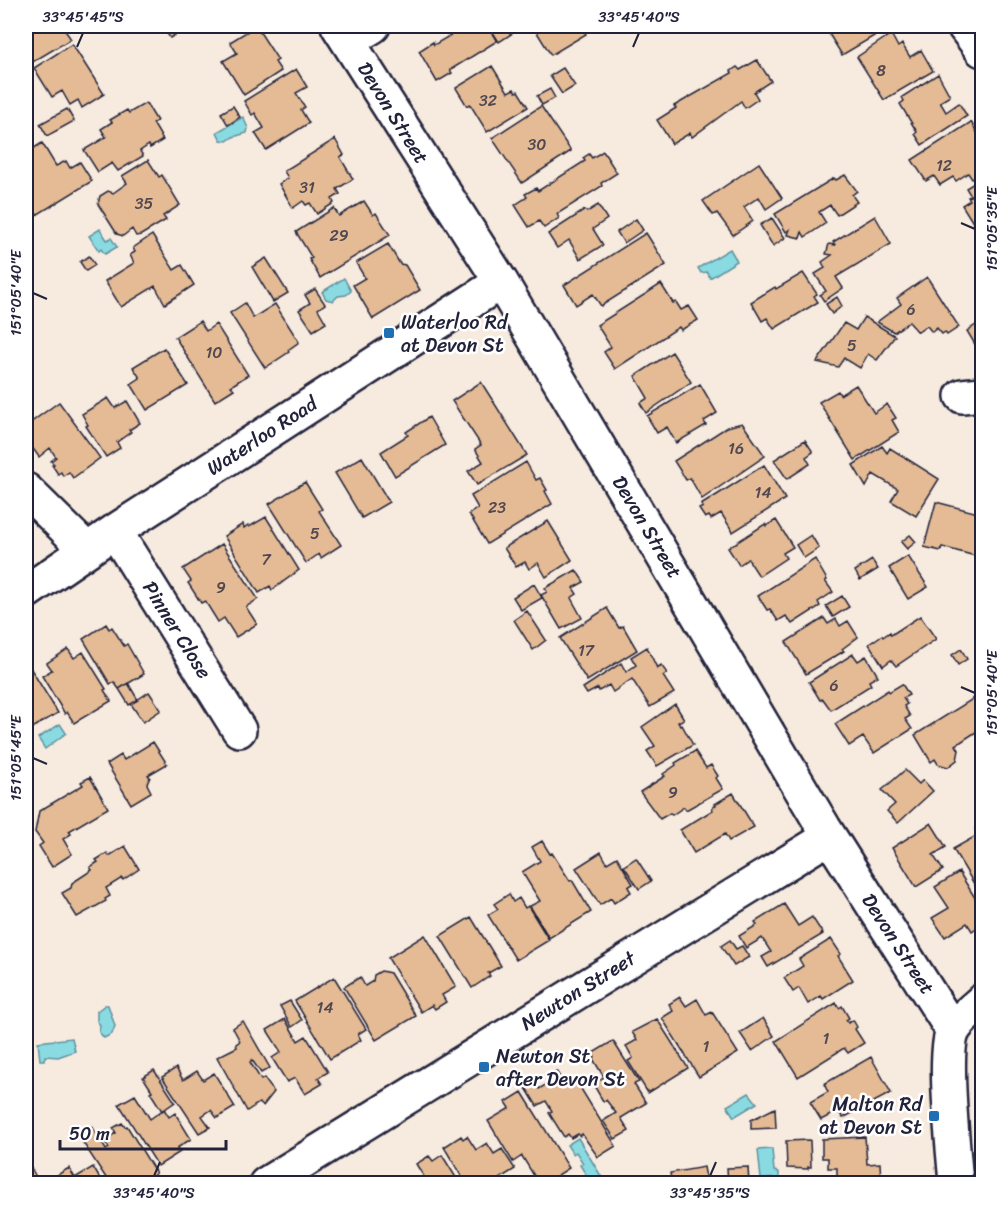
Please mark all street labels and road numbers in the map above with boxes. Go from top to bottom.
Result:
street label: Devon Street [348,55,438,171]
street label: Waterloo Road [199,386,326,485]
street label: Devon Street [602,469,692,586]
street label: Pinner Close [133,574,221,686]
street label: Devon Street [852,886,944,1002]
street label: Newton Street [513,941,643,1040]

